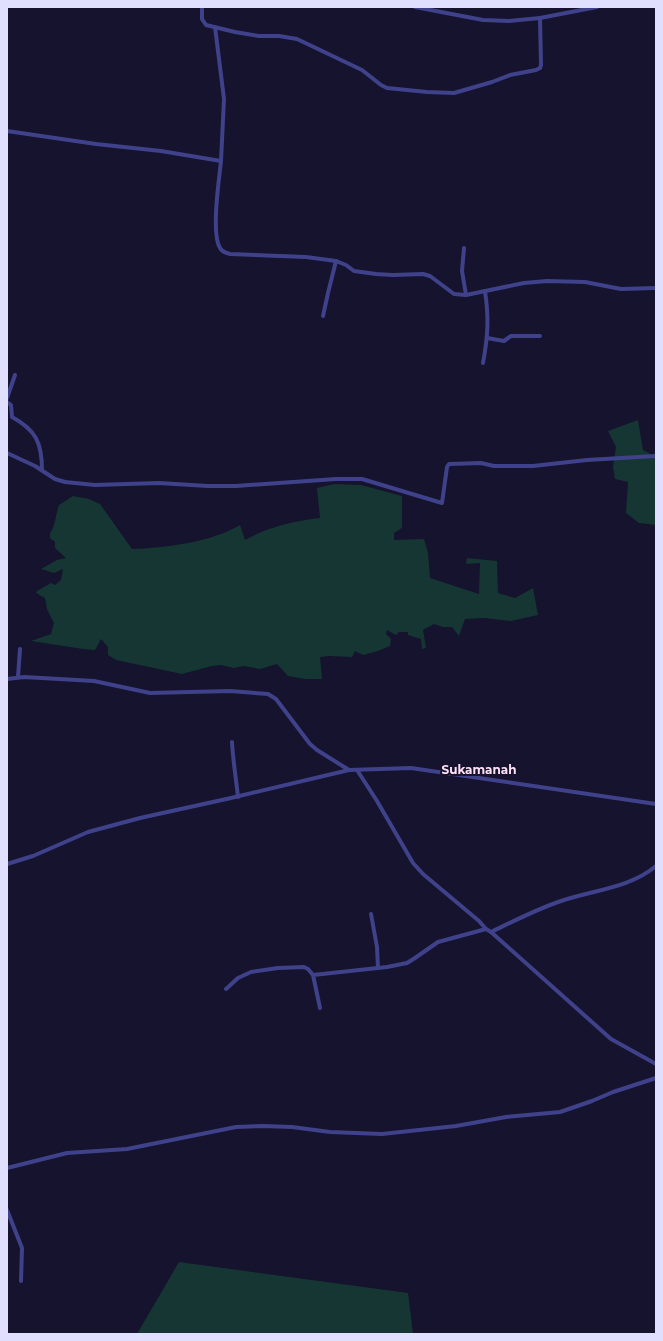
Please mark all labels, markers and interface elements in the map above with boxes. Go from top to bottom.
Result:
district label: Sukamanah [441,762,517,777]

